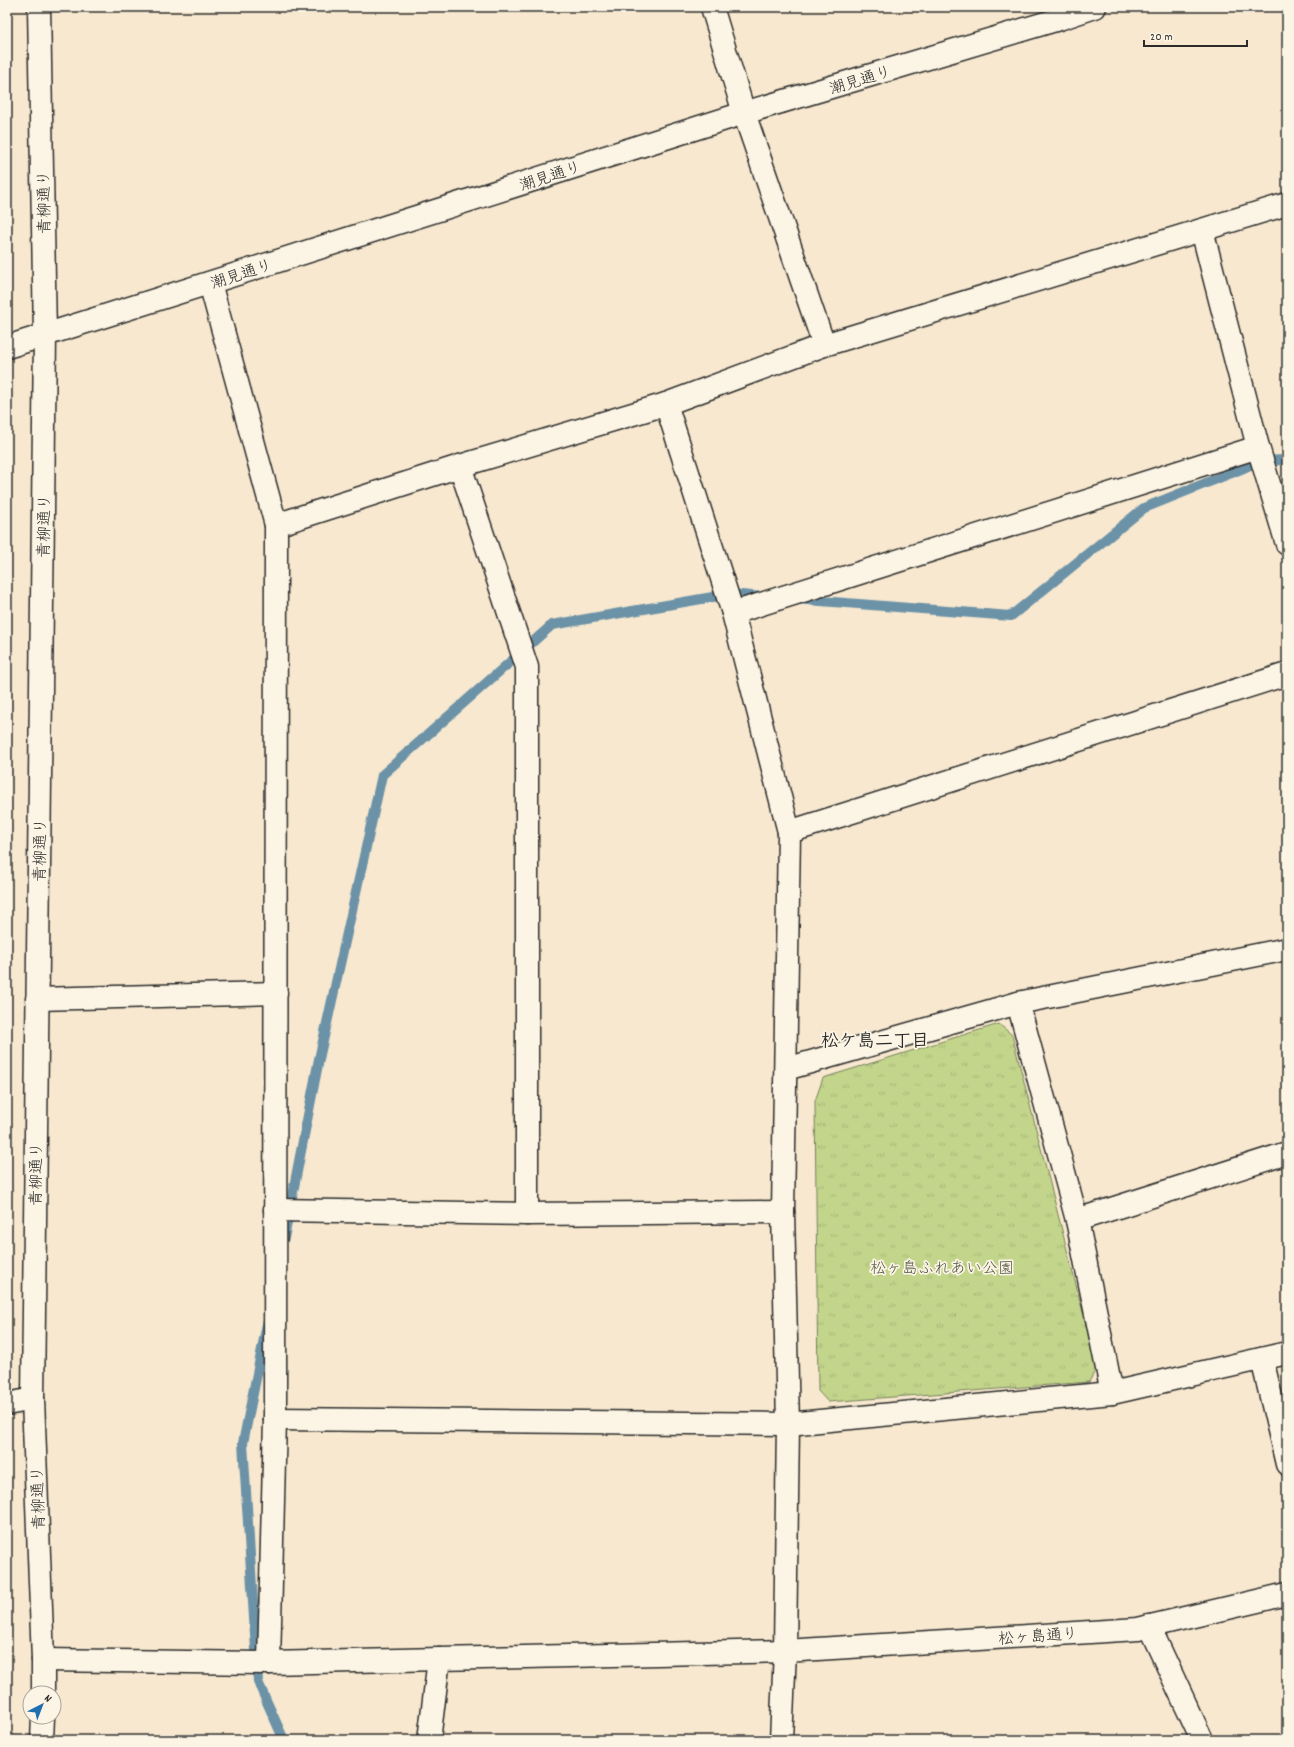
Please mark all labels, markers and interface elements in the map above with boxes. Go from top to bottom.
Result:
scale bar [1144,22,1247,48]
text: 20 m [1150,29,1173,46]
street label: 潮見通り [827,61,895,102]
street label: 潮見通り [517,157,585,198]
street label: 青柳通り [33,170,58,234]
street label: 潮見通り [208,255,276,296]
street label: 青柳通り [33,494,58,558]
street label: 青柳通り [29,818,54,882]
district label: 松ケ島二丁目 [821,1030,929,1055]
street label: 青柳通り [26,1142,49,1206]
park label: 松ヶ島ふれあい公園 [870,1258,1014,1281]
street label: 青柳通り [27,1466,52,1530]
street label: 松ヶ島通り [997,1623,1079,1652]
north arrow [22,1685,62,1725]
text: N [40,1691,55,1707]

